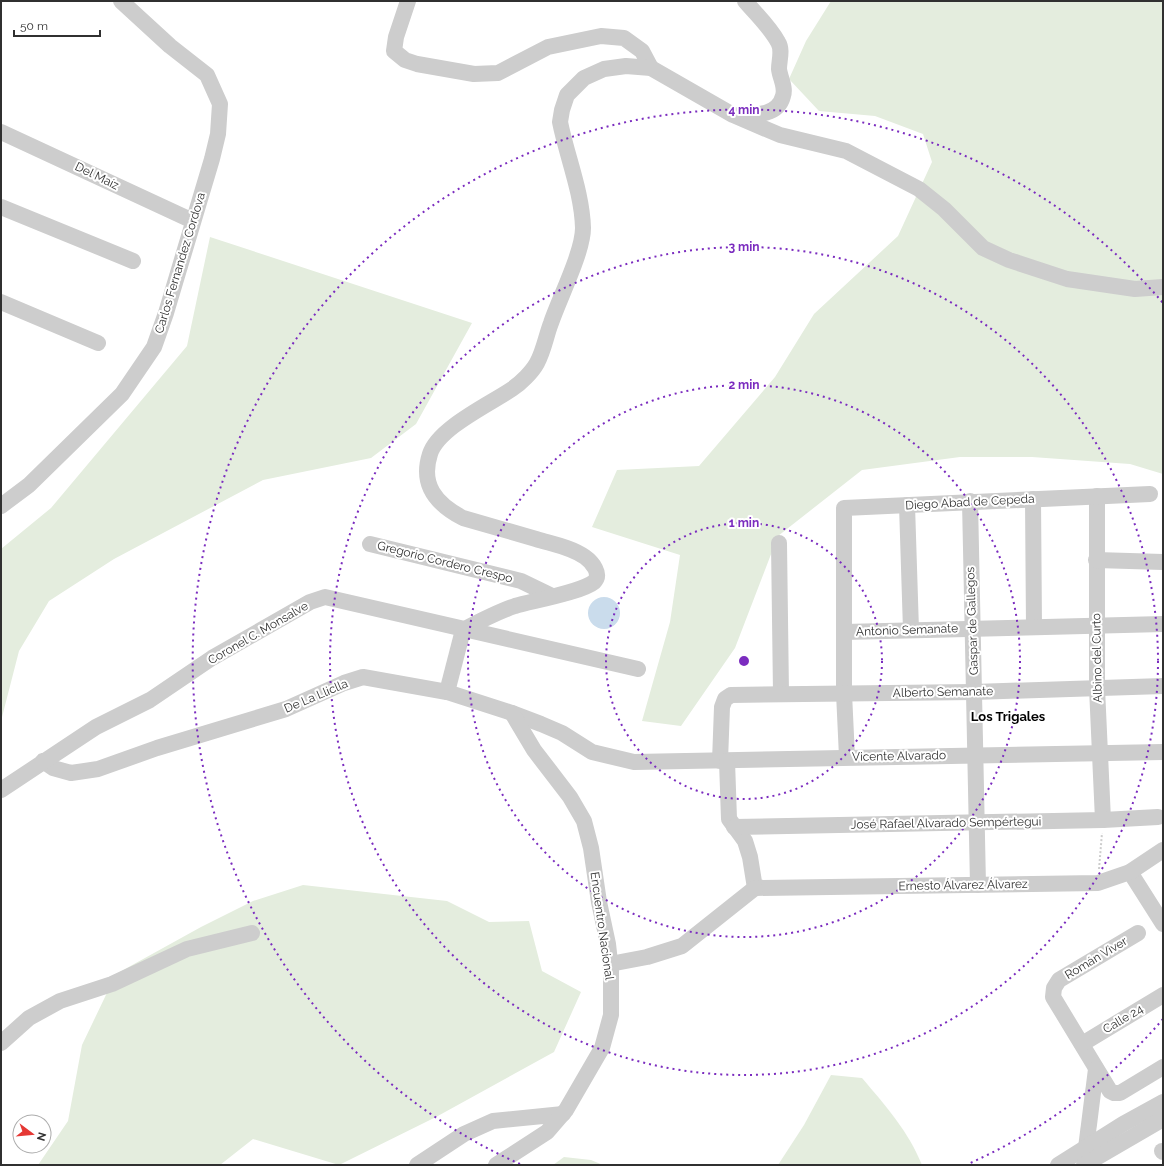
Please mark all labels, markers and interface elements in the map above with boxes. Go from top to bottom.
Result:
scale bar [14,12,100,38]
text: 50 m [20,19,48,33]
text: 4 min [728,103,760,117]
street label: Del Maíz [73,159,121,193]
street label: Carlos Fernandez Cordova [152,191,208,335]
text: 3 min [728,240,760,254]
text: 2 min [728,378,760,392]
street label: Diego Abad de Cepeda [905,492,1035,512]
text: 1 min [729,516,759,530]
street label: Gregorio Cordero Crespo [376,538,514,586]
street label: Gaspar de Gallegos [963,566,981,675]
street label: Coronel C. Monsalve [205,599,311,667]
street label: Albino del Curto [1089,613,1105,703]
street label: Antonio Semanate [856,621,958,639]
centre of rings [737,654,751,668]
street label: De La Lliclla [282,676,350,716]
street label: Alberto Semanate [893,684,993,700]
district label: Los Trigales [971,709,1046,724]
street label: Vicente Alvarado [852,748,946,764]
street label: José Rafael Alvarado Sempértegui [851,814,1041,832]
street label: Encuentro Nacional [587,871,617,982]
street label: Ernesto Álvarez Álvarez [898,877,1028,893]
street label: Román Viver [1062,934,1130,982]
street label: Calle 24 [1100,1001,1146,1036]
north arrow [12,1114,52,1154]
text: N [34,1131,49,1142]

